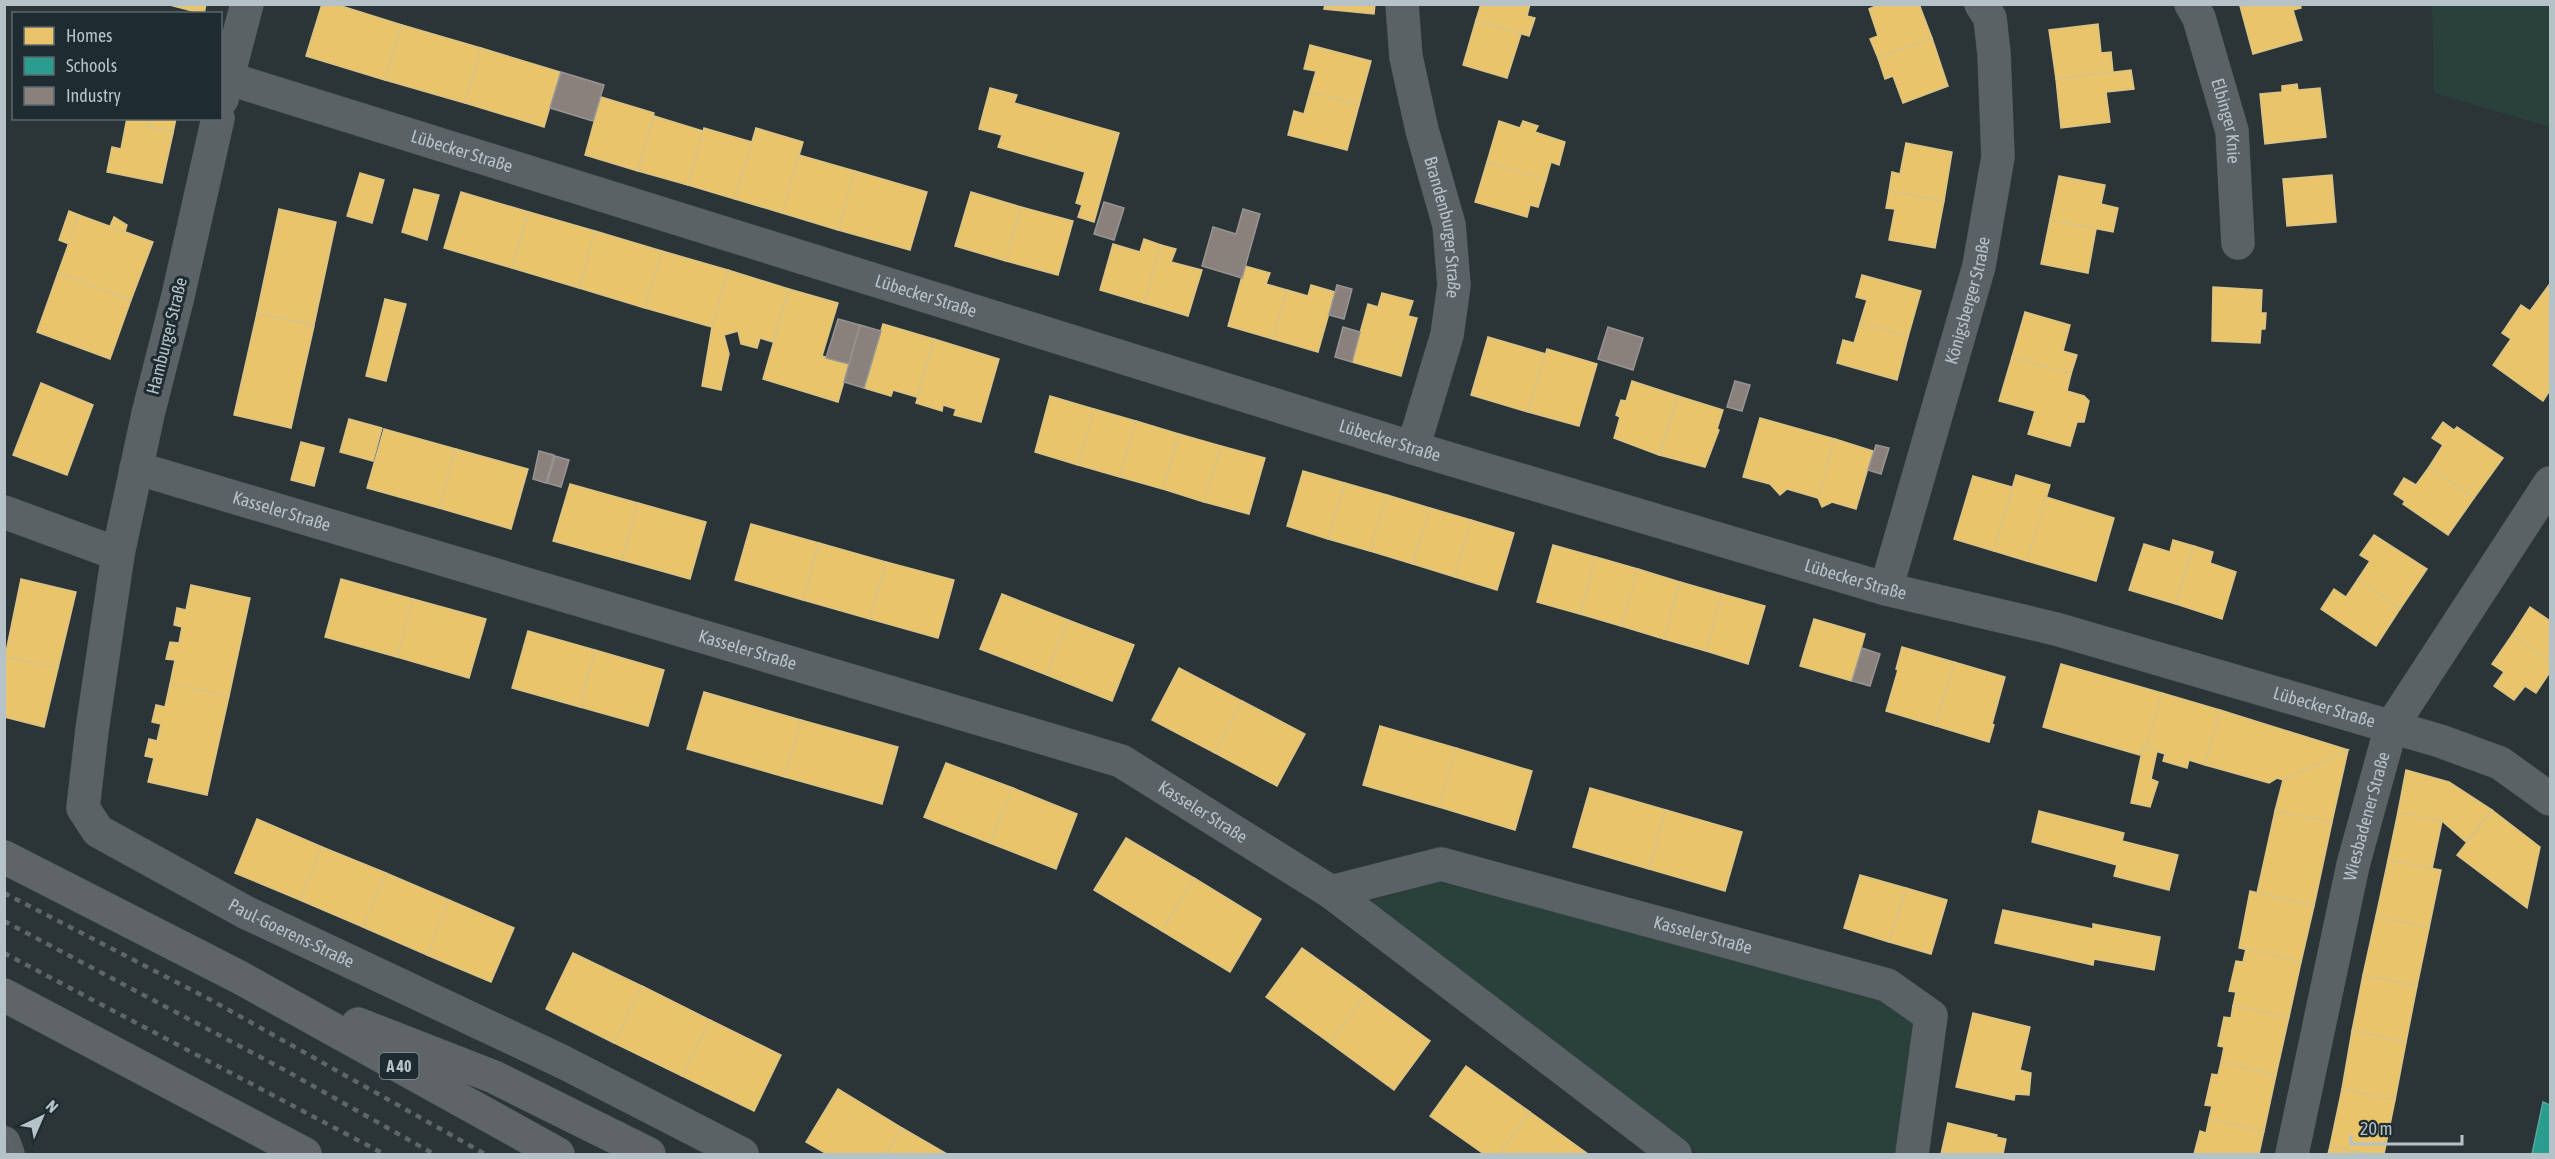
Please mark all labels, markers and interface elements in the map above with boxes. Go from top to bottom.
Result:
legend [12,12,222,120]
text: Homes [66,25,112,46]
text: Schools [66,55,117,76]
street label: Elbinger Knie [2207,76,2245,164]
text: Industry [66,85,121,106]
street label: Lübecker Straße [409,125,515,176]
street label: Brandenburger Straße [1420,154,1465,300]
street label: Königsberger Straße [1940,235,1994,367]
street label: Lübecker Straße [873,270,979,321]
street label: Hamburger Straße [142,275,191,397]
street label: Lübecker Straße [1337,415,1443,466]
street label: Kasseler Straße [230,486,333,535]
street label: Lübecker Straße [1802,554,1909,603]
street label: Kasseler Straße [696,625,799,674]
street label: Lübecker Straße [2271,682,2378,732]
street label: Wiesbadener Straße [2339,749,2394,883]
street label: Kasseler Straße [1155,776,1251,847]
street label: Paul-Goerens-Straße [225,894,358,972]
street label: Kasseler Straße [1651,911,1755,958]
road number: A 40 [380,1053,418,1079]
north arrow [12,1087,72,1147]
text: N [43,1096,62,1116]
scale bar [2351,1108,2462,1146]
text: 20 m [2360,1118,2392,1139]

